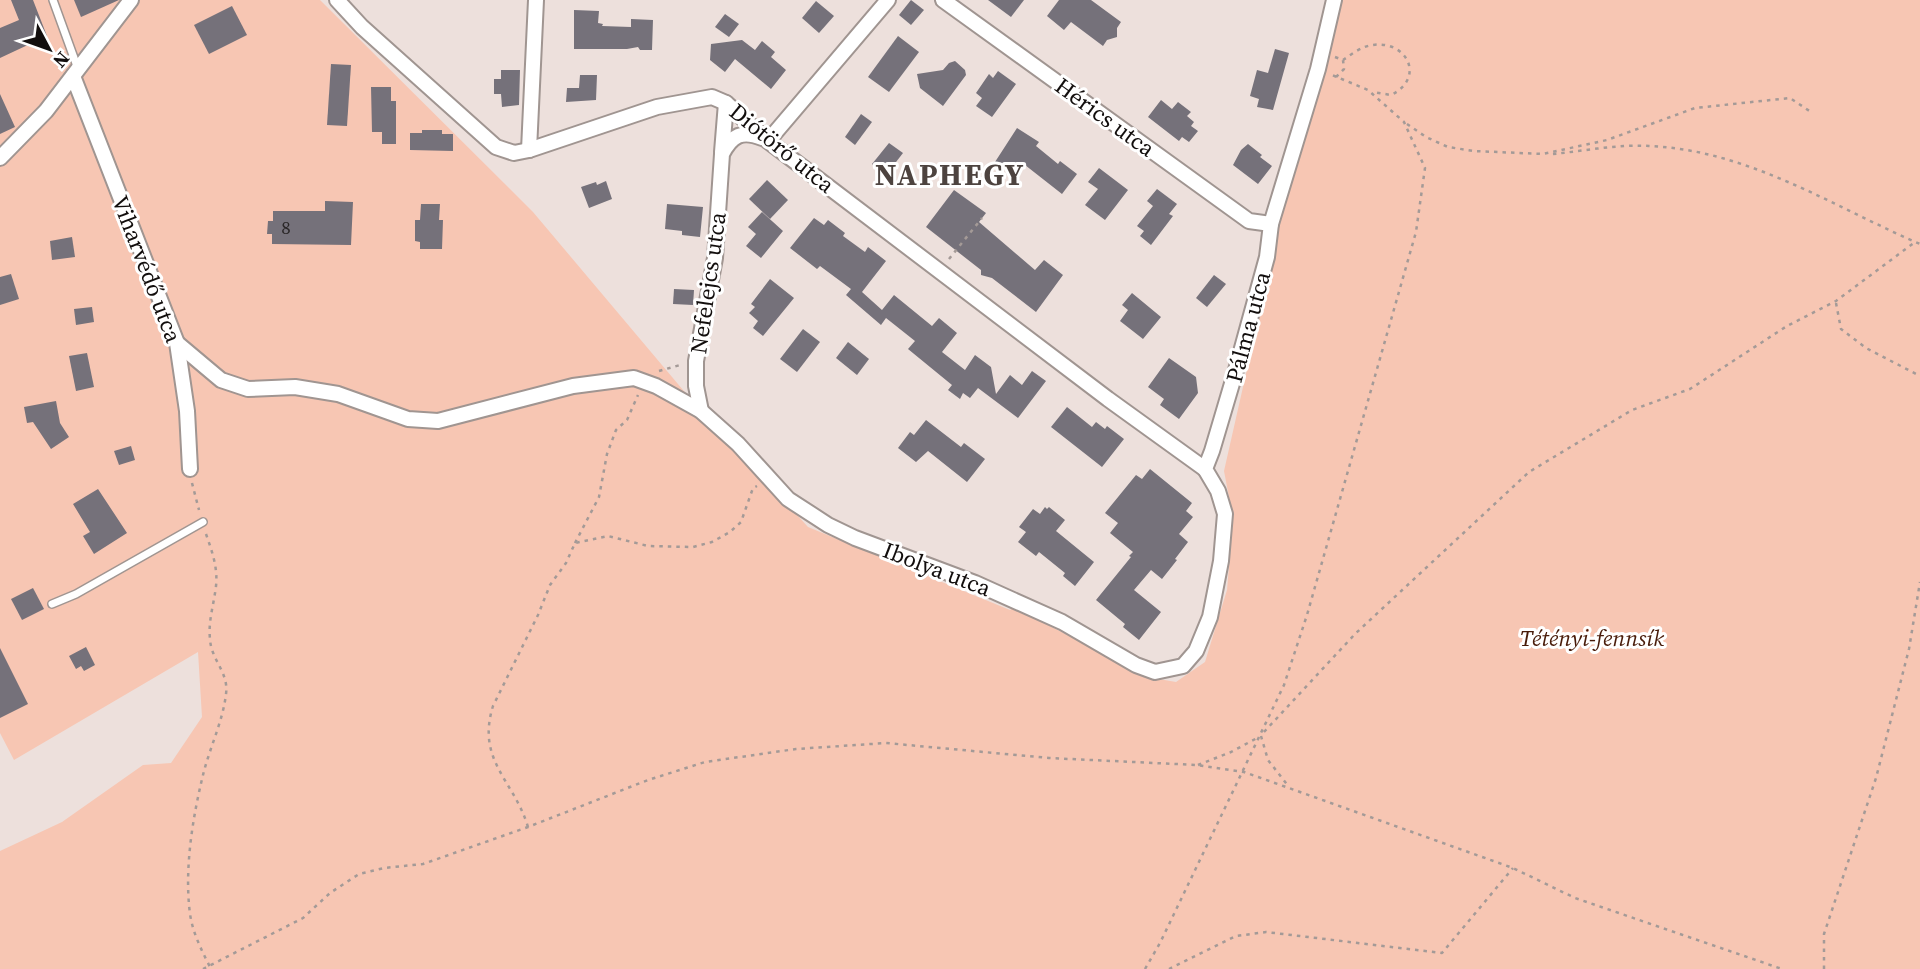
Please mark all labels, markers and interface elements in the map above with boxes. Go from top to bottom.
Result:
north arrow [14,14,84,84]
text: N [47,46,76,74]
street label: Hérics utca [1049,70,1162,164]
street label: Diótörő utca [723,96,842,201]
district label: NAPHEGY [875,154,1025,195]
street label: Viharvédő utca [104,191,190,347]
street label: Nefelejcs utca [682,210,734,356]
house number: 8 [281,214,291,240]
street label: Pálma utca [1218,268,1278,386]
street label: Ibolya utca [878,534,996,604]
park label: Tétényi-fennsík [1520,622,1664,654]

